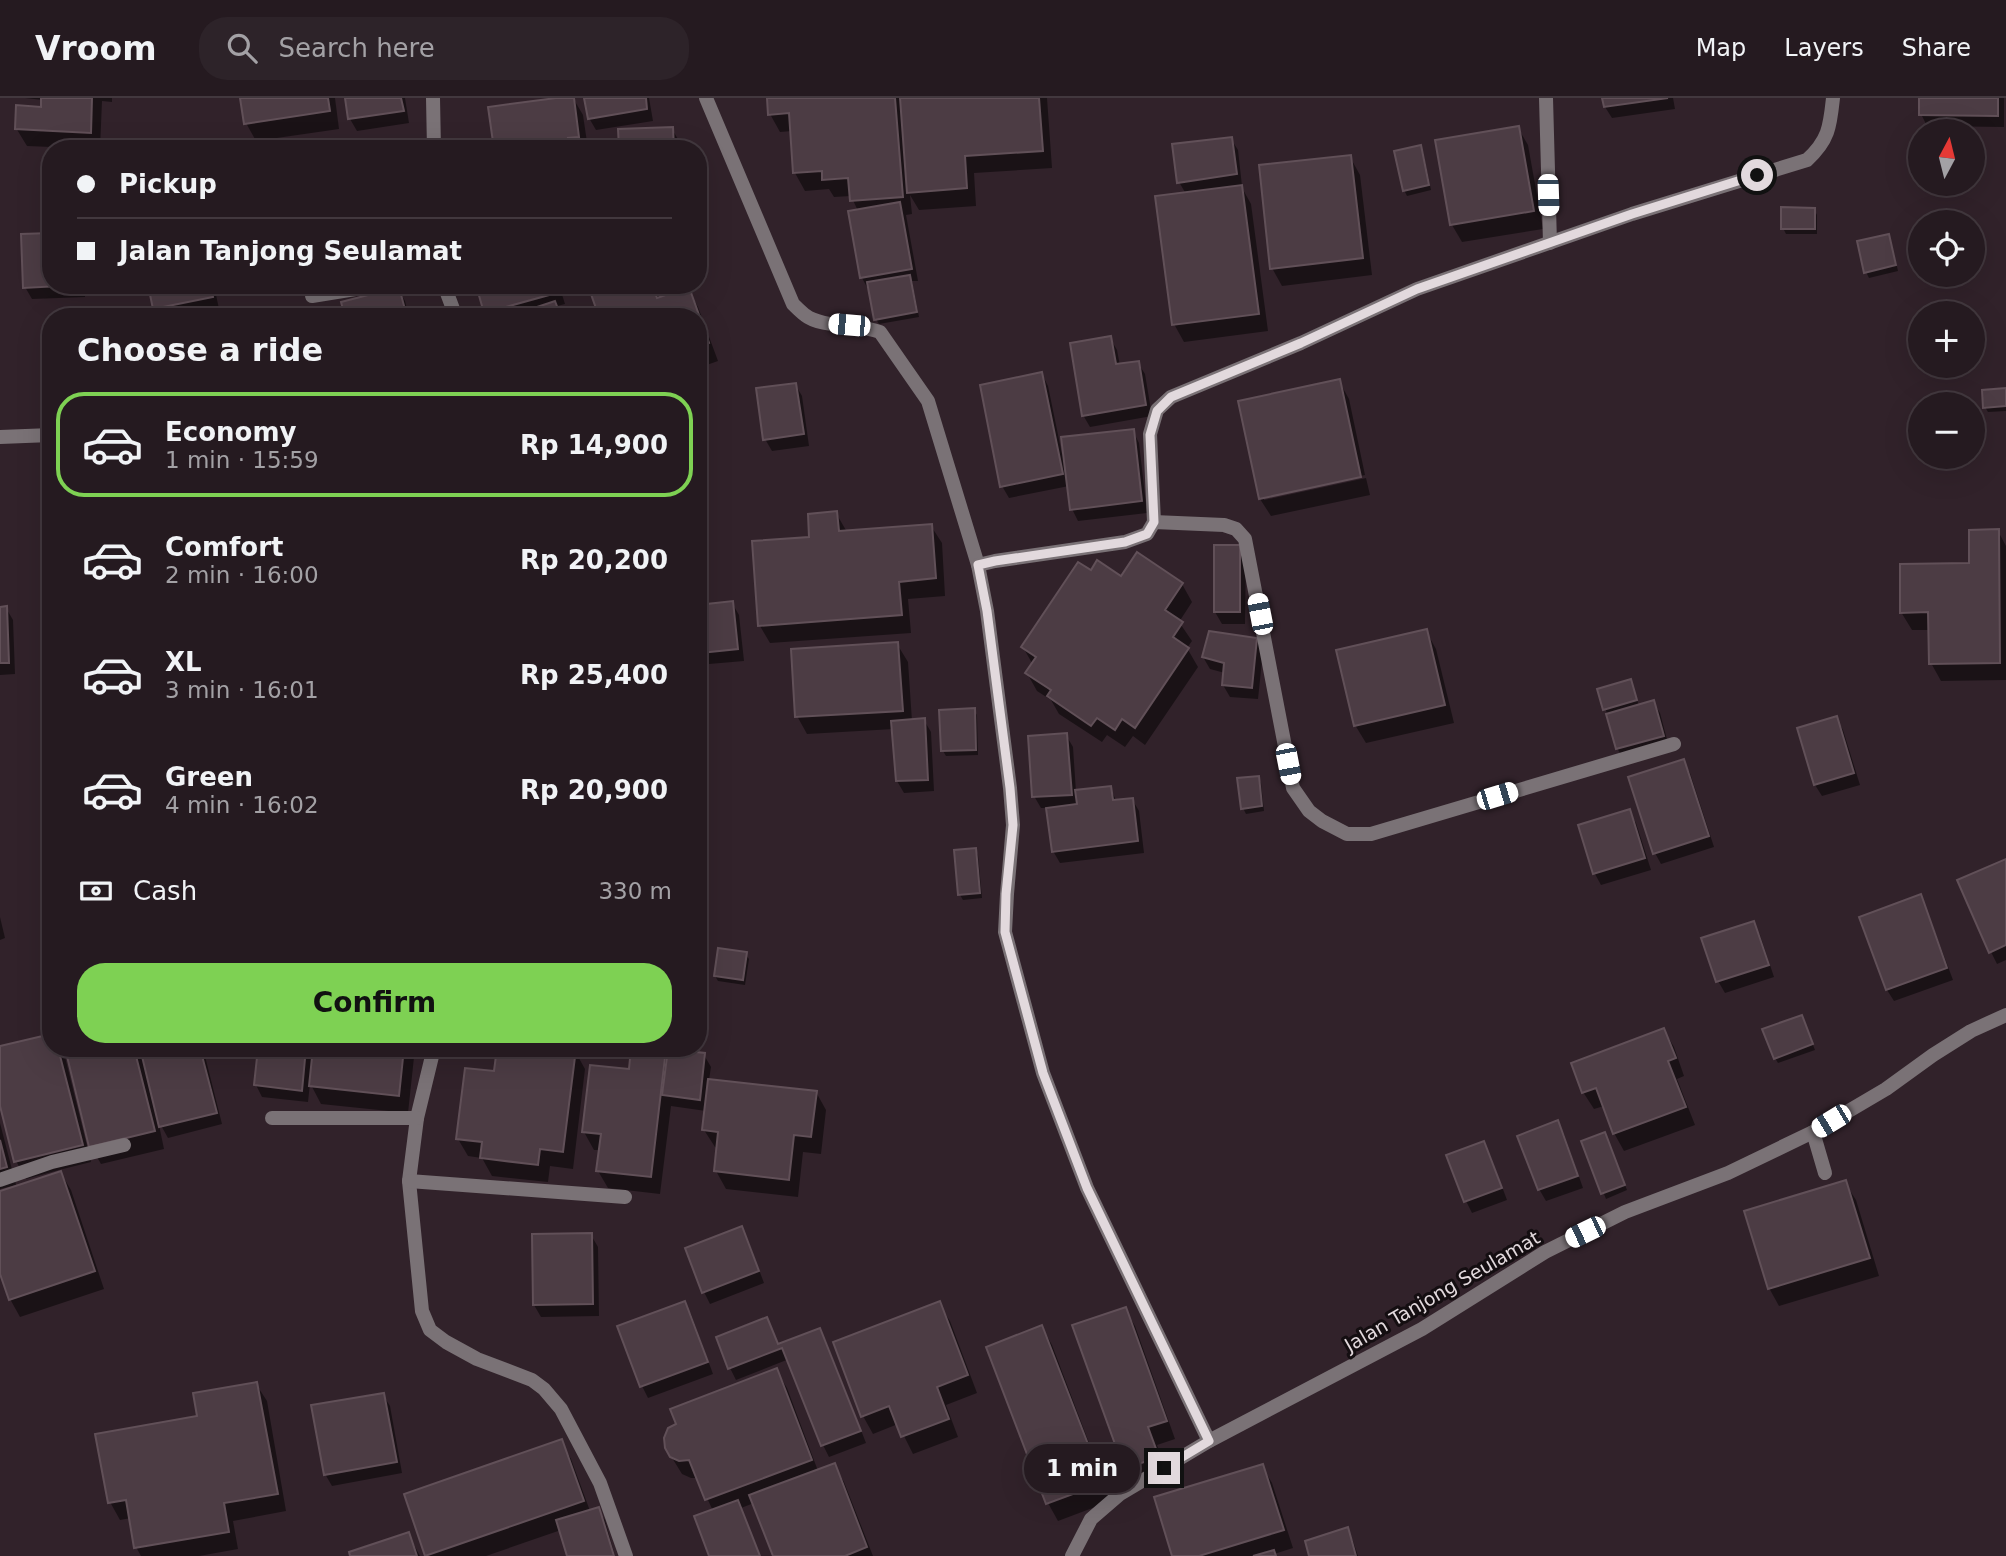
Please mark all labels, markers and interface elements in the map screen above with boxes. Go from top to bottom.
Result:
search box [199,17,689,80]
text: Vroom [35,29,157,68]
icon: search [223,29,261,67]
text: Search here [279,33,435,63]
text: Map [1696,34,1746,62]
text: Layers [1784,34,1864,62]
text: Share [1902,34,1971,62]
north arrow [1908,119,1984,196]
map controls [1908,119,1985,469]
route start [1741,159,1773,191]
text: Pickup [119,169,217,199]
car [1537,174,1560,216]
button: locate [1908,210,1985,287]
text: Jalan Tanjong Seulamat [119,236,462,266]
button: + [1908,301,1985,378]
car [828,313,871,337]
text: Choose a ride [77,331,323,369]
button: − [1908,392,1985,469]
icon: car [81,413,144,476]
text: Economy [165,417,296,447]
text: Rp 14,900 [520,430,668,460]
text: 1 min · 15:59 [165,447,319,473]
icon: car [81,528,144,591]
text: Comfort [165,532,283,562]
text: Rp 20,200 [520,545,668,575]
text: 2 min · 16:00 [165,562,319,588]
car [1246,591,1275,637]
icon: car [81,643,144,706]
text: XL [165,647,202,677]
text: Rp 25,400 [520,660,668,690]
text: 3 min · 16:01 [165,677,319,703]
car [1274,741,1303,787]
icon: car [81,758,144,821]
text: Green [165,762,253,792]
text: Rp 20,900 [520,775,668,805]
car [1474,780,1521,812]
text: 4 min · 16:02 [165,792,319,818]
icon: cash [77,872,115,910]
text: Cash [133,876,197,906]
text: 330 m [598,878,672,904]
button: Confirm [77,963,672,1043]
car [1808,1101,1855,1141]
car [1562,1213,1609,1251]
street label: Jalan Tanjong Seulamat [1340,1226,1544,1356]
callout: 1 min [1024,1444,1140,1492]
route end [1148,1452,1180,1484]
text: 1 min [1046,1455,1118,1481]

